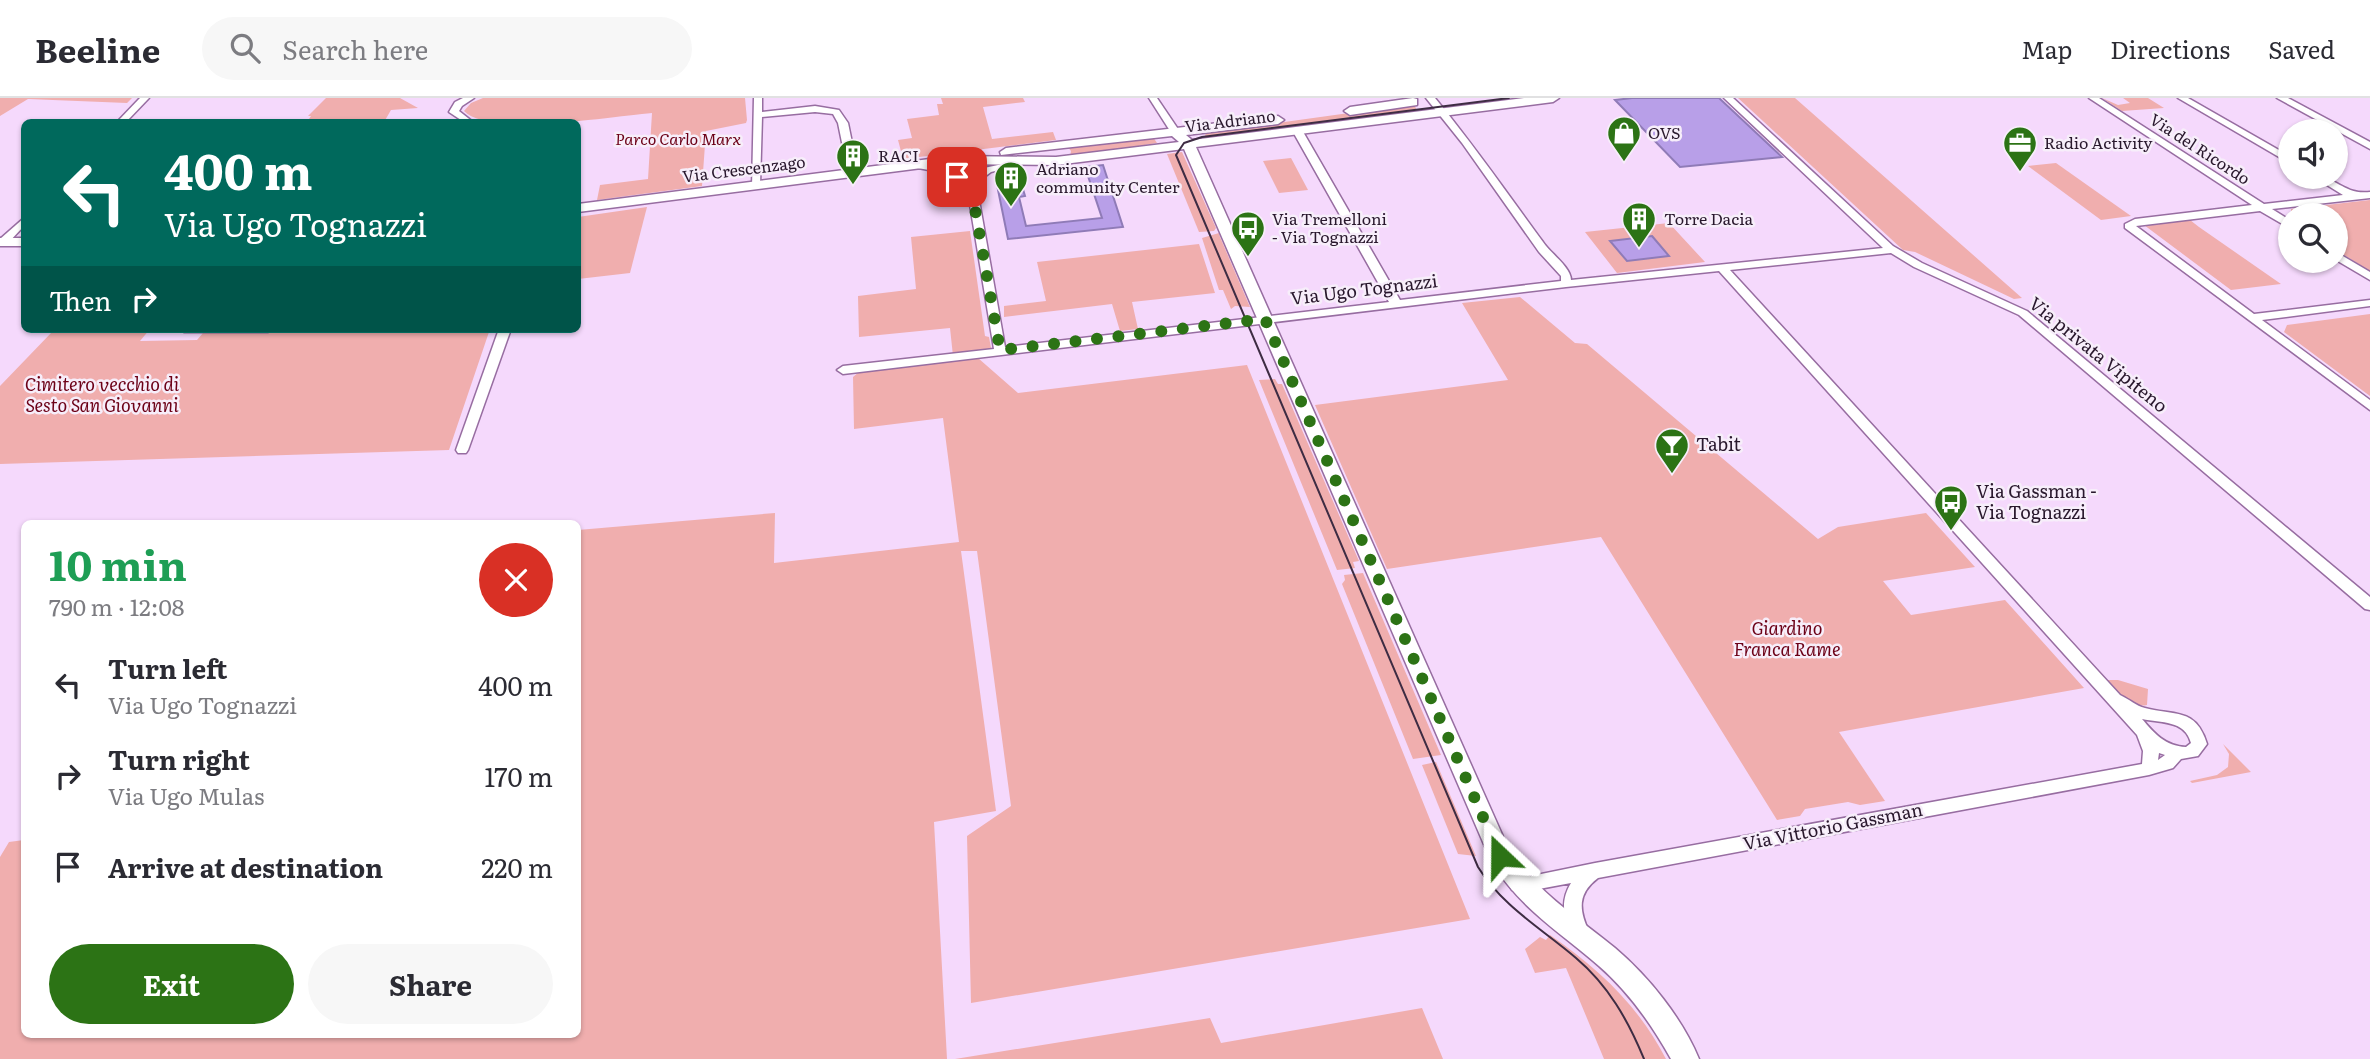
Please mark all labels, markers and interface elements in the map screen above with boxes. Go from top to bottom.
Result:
search box [202,17,692,80]
text: Beeline [35,24,160,73]
icon: search [226,29,264,67]
text: Search here [282,29,428,68]
text: Map [2021,31,2072,66]
text: Directions [2110,31,2230,66]
text: Saved [2268,31,2335,66]
street label: Via Adriano [1183,103,1277,137]
street label: Via del Ricordo [2146,107,2256,190]
shop icon: OVS [1605,114,1643,163]
map controls [2278,119,2348,273]
button: sound [2278,119,2348,189]
place label: OVS [1648,120,1681,144]
office icon: Radio Activity [2001,124,2039,173]
park label: Parco Carlo Marx [615,126,742,150]
place label: Radio Activity [2044,130,2153,154]
text: 400 m [164,132,313,205]
building icon: RACI [834,137,872,186]
place label: RACI [878,143,919,167]
icon: left [49,147,140,238]
pin [927,147,987,207]
street label: Via Crescenzago [681,149,807,187]
place label: Adriano community Center [1036,156,1180,198]
icon: arrive [938,158,976,196]
building icon: Adriano community Center [992,159,1030,208]
text: Via Ugo Tognazzi [164,199,427,247]
building icon: Torre Dacia [1620,200,1658,249]
button: search [2278,203,2348,273]
place label: Via Tremelloni - Via Tognazzi [1272,206,1387,248]
place label: Torre Dacia [1664,206,1753,230]
bus stop icon: Via Tremelloni - Via Tognazzi [1229,209,1267,258]
street label: Via Ugo Tognazzi [1289,266,1439,311]
text: Then [49,280,111,319]
icon: right [125,280,163,318]
street label: Via privata Vipiteno [2024,289,2174,418]
park label: Cimitero vecchio di Sesto San Giovanni [25,370,180,418]
bar icon: Tabit [1653,426,1691,475]
place label: Tabit [1696,430,1742,457]
place label: Via Gassman - Via Tognazzi [1976,477,2097,525]
bus stop icon: Via Gassman - Via Tognazzi [1932,483,1970,532]
text: 10 min [49,532,187,594]
button: close [479,543,553,617]
text: 790 m · 12:08 [49,589,184,623]
park label: Giardino Franca Rame [1733,614,1841,662]
text: Turn left [108,648,227,687]
text: 400 m [478,665,553,704]
icon: left [49,666,87,704]
text: Via Ugo Tognazzi [108,687,297,721]
text: Turn right [108,739,250,778]
text: 170 m [485,756,553,795]
icon: right [49,757,87,795]
text: Via Ugo Mulas [108,778,264,812]
street label: Via Vittorio Gassman [1741,795,1925,856]
position arrow [1463,819,1537,893]
text: Arrive at destination [108,847,383,886]
text: 220 m [481,847,553,886]
icon: arrive [49,848,87,886]
button: Exit [49,944,294,1024]
button: Share [308,944,553,1024]

